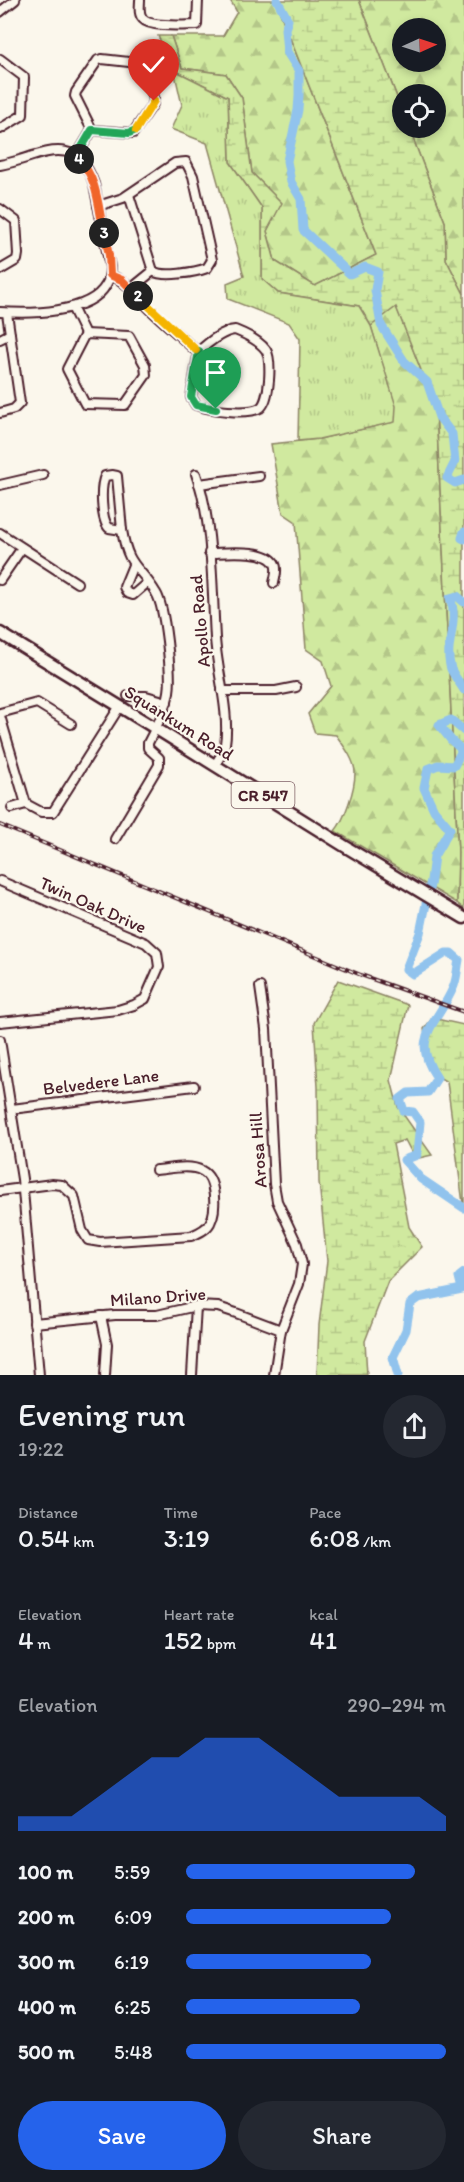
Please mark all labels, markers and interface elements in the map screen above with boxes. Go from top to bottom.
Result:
north arrow [392,18,446,72]
map controls [392,18,446,138]
pin [128,39,179,101]
icon: check [137,48,170,81]
button: locate [392,84,446,138]
pin: 4 [64,144,94,174]
text: 4 [74,149,84,168]
pin: 3 [89,218,119,248]
text: 3 [100,223,108,242]
pin: 2 [123,281,153,311]
text: 2 [134,286,142,305]
pin [190,347,241,409]
icon: arrive [199,356,232,389]
street label: Apollo Road [185,574,215,668]
street label: Squankum Road [120,681,238,766]
road number: CR 547 [232,782,294,808]
street label: Twin Oak Drive [36,872,150,938]
street label: Belvedere Lane [42,1064,160,1100]
street label: Arosa Hill [244,1111,272,1189]
street label: Milano Drive [109,1283,207,1311]
text: Evening run [18,1395,185,1434]
button: share [383,1395,446,1458]
text: 19:22 [18,1437,64,1461]
text: Distance [18,1503,78,1522]
text: Time [164,1503,198,1522]
text: Pace [309,1503,341,1522]
text: 0.54 [18,1522,70,1554]
text: 3:19 [164,1522,210,1554]
text: 6:08 [309,1522,360,1554]
text: km [70,1532,94,1551]
text: /km [360,1532,391,1551]
text: Elevation [18,1605,82,1624]
text: Heart rate [164,1605,234,1624]
text: kcal [309,1605,338,1624]
text: 4 [18,1624,34,1656]
text: 152 [164,1624,203,1656]
text: 41 [309,1624,337,1656]
text: m [34,1634,51,1653]
text: bpm [203,1634,236,1653]
text: Elevation [18,1693,97,1717]
text: 290–294 m [347,1693,446,1717]
text: 100 m [18,1860,73,1884]
text: 5:59 [114,1860,150,1884]
text: 200 m [18,1905,74,1929]
text: 6:09 [114,1905,152,1929]
text: 300 m [18,1950,75,1974]
text: 6:19 [114,1950,149,1974]
text: 400 m [18,1995,76,2019]
text: 6:25 [114,1995,151,2019]
text: 500 m [18,2040,74,2064]
text: 5:48 [114,2040,152,2064]
button: Save [18,2101,226,2170]
button: Share [238,2101,446,2170]

